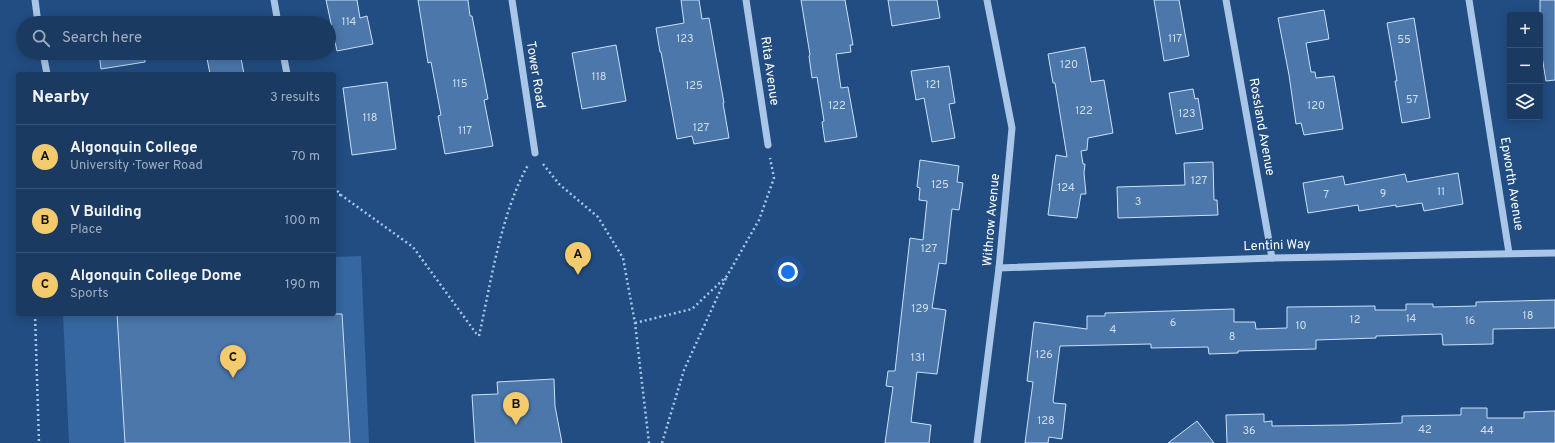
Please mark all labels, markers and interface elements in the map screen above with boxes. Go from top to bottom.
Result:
map controls [1507,12,1543,120]
button: + [1507,12,1543,48]
house number: 114 [342,15,357,29]
search box [16,16,336,60]
icon: search [30,27,52,49]
text: Search here [62,29,142,48]
house number: 123 [676,32,694,46]
house number: 117 [1168,32,1182,46]
house number: 55 [1397,33,1411,47]
street label: Rita Avenue [756,35,782,107]
street label: Tower Road [522,40,548,110]
button: − [1507,48,1543,84]
house number: 120 [1060,58,1078,72]
house number: 118 [592,70,606,84]
house number: 115 [452,77,468,91]
street label: Rossland Avenue [1245,77,1277,177]
house number: 121 [926,78,940,92]
house number: 125 [685,79,703,93]
button: layers [1507,84,1543,120]
text: Nearby [32,87,89,109]
text: 3 results [270,90,320,106]
house number: 57 [1406,93,1418,107]
house number: 122 [828,99,846,113]
house number: 120 [1307,99,1325,113]
house number: 122 [1075,104,1093,118]
house number: 123 [1178,107,1196,121]
house number: 118 [363,111,377,125]
house number: 127 [693,121,709,135]
house number: 117 [458,124,472,138]
street label: Epworth Avenue [1496,136,1526,232]
text: Algonquin College [70,139,198,158]
text: A [40,149,50,165]
text: 70 m [291,149,320,165]
text: University · Tower Road [70,158,203,174]
street label: Withrow Avenue [980,173,1004,267]
house number: 127 [1191,174,1207,188]
house number: 125 [931,178,949,192]
house number: 124 [1057,181,1075,195]
house number: 11 [1437,185,1445,199]
house number: 9 [1380,187,1386,201]
house number: 7 [1323,188,1329,202]
house number: 3 [1135,195,1141,209]
text: V Building [70,203,142,222]
text: B [41,213,49,229]
text: 100 m [284,213,320,229]
text: Place [70,222,102,238]
street label: Lentini Way [1243,237,1311,255]
pin: A [565,242,591,275]
house number: 127 [921,242,937,256]
your location [778,262,798,282]
text: Algonquin College Dome [70,267,242,286]
text: C [41,277,49,293]
text: 190 m [285,277,320,293]
text: Sports [70,286,109,302]
house number: 129 [911,302,929,316]
house number: 18 [1523,309,1533,323]
house number: 14 [1406,312,1417,326]
house number: 12 [1350,313,1360,327]
house number: 16 [1465,314,1475,328]
house number: 6 [1170,316,1176,330]
house number: 10 [1295,319,1307,333]
house number: 4 [1110,323,1117,337]
house number: 8 [1229,330,1235,344]
pin: C [220,345,246,378]
house number: 126 [1035,348,1053,362]
house number: 131 [911,351,925,365]
pin: B [503,392,529,425]
house number: 128 [1037,414,1055,428]
house number: 42 [1418,423,1432,437]
house number: 36 [1242,424,1256,438]
house number: 44 [1480,424,1494,438]

